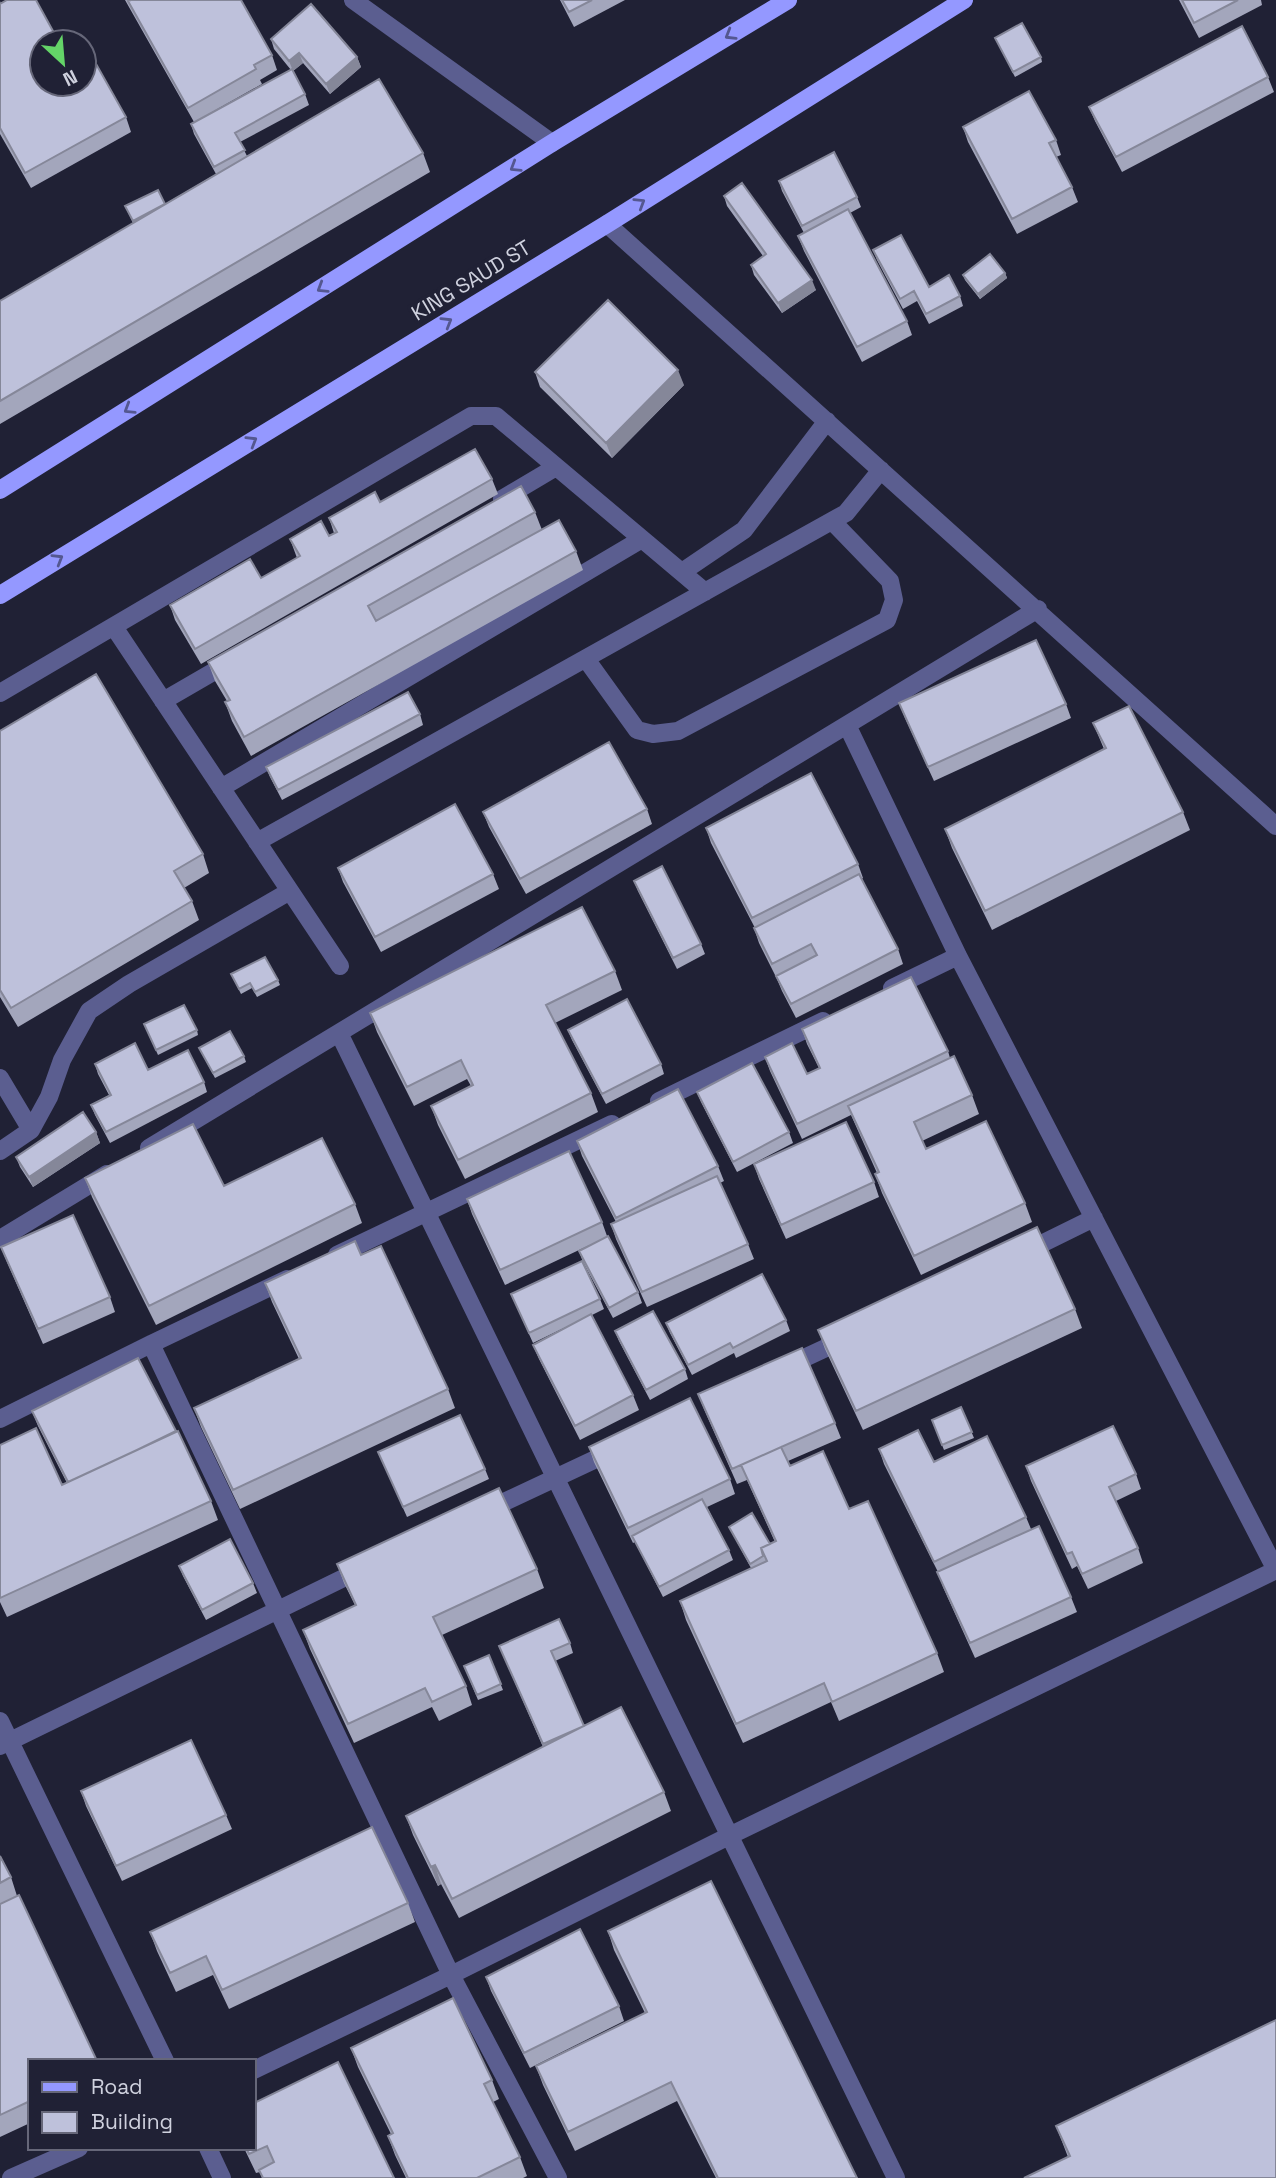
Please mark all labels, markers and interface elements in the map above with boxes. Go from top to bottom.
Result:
one-way arrow [724,27,737,40]
north arrow [28,28,98,98]
text: N [59,64,81,92]
one-way arrow [509,159,522,172]
one-way arrow [633,199,646,212]
street label: KING SAUD ST [406,234,536,326]
one-way arrow [317,280,330,292]
one-way arrow [439,317,452,330]
one-way arrow [124,400,137,413]
one-way arrow [245,436,258,449]
one-way arrow [51,555,64,568]
legend [28,2059,256,2150]
text: Road [91,2073,143,2100]
text: Building [91,2108,173,2135]

